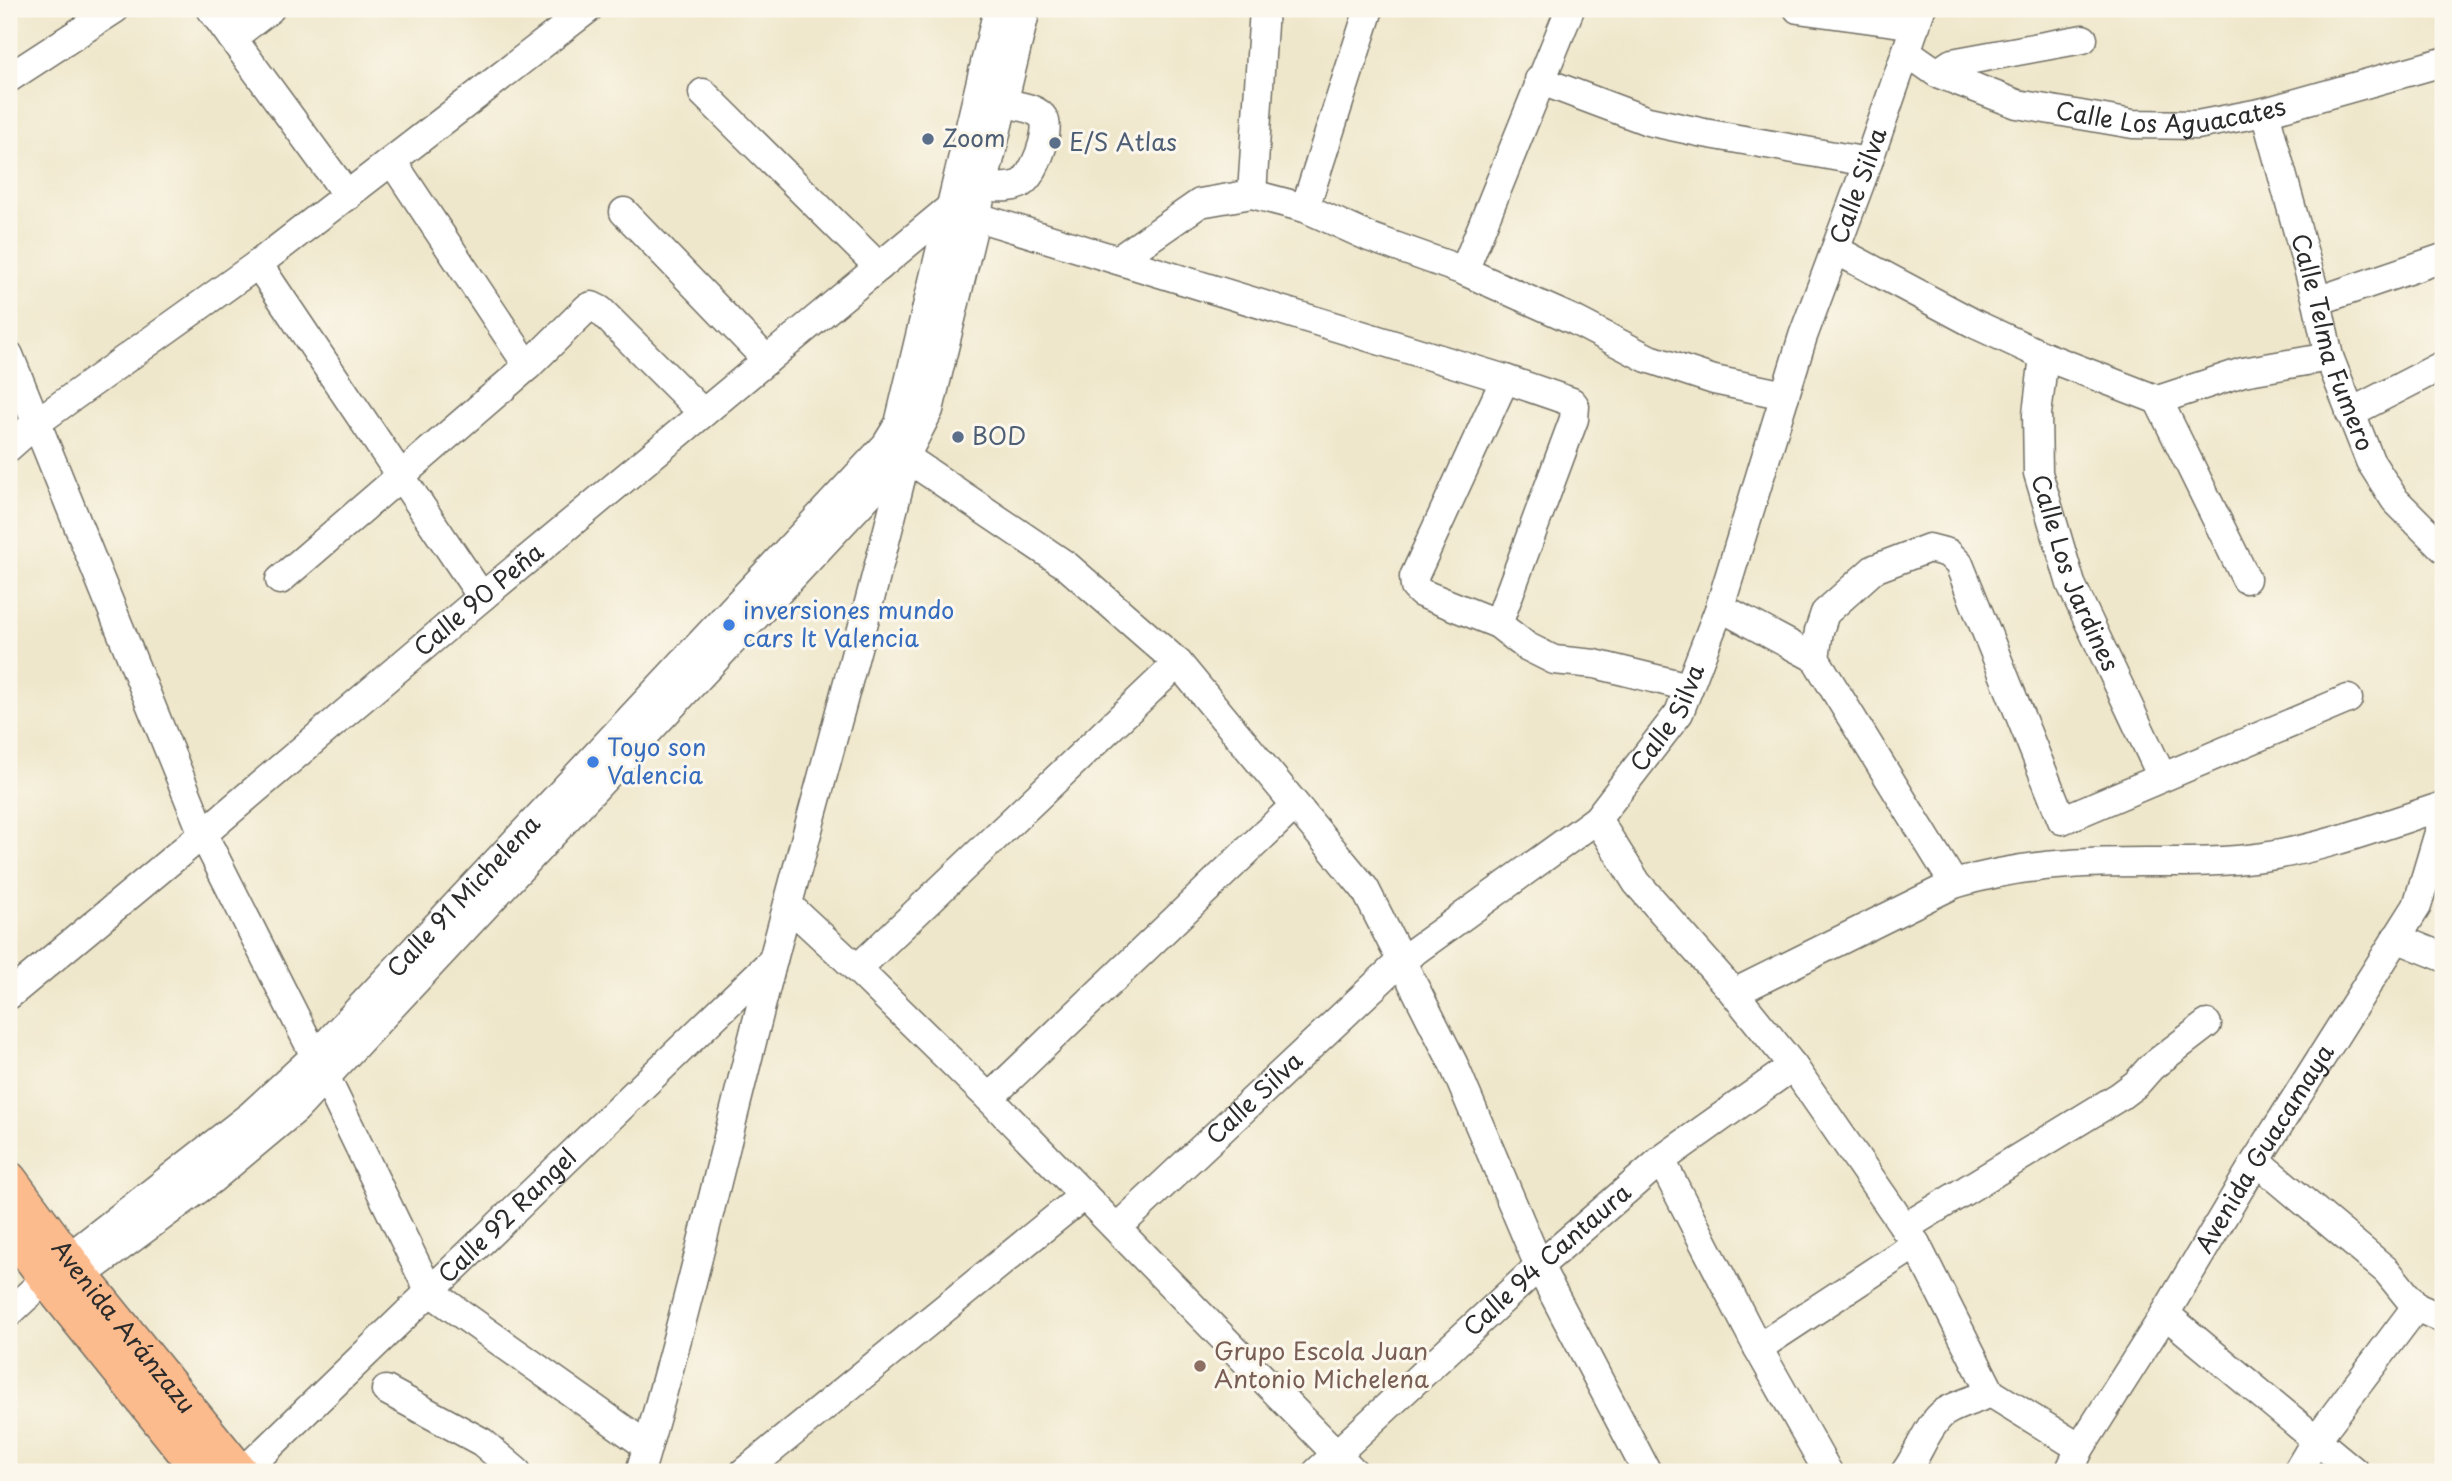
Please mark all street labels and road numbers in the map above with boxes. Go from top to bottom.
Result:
street label: Calle Los Aguacates [2053,87,2289,141]
street label: Calle Silva [1819,122,1895,249]
street label: Calle Telma Fumero [2283,229,2384,456]
street label: Calle Los Jardines [2023,470,2130,677]
street label: Calle 90 Peña [405,533,551,664]
street label: Calle Silva [1620,658,1712,779]
street label: Calle 91 Michelena [377,806,548,985]
street label: Avenida Guacamaya [2185,1036,2342,1259]
street label: Calle Silva [1197,1042,1310,1152]
street label: Calle 92 Rangel [429,1139,584,1291]
street label: Calle 94 Cantaura [1454,1174,1638,1344]
street label: Avenida Aránzazu [44,1232,205,1420]

